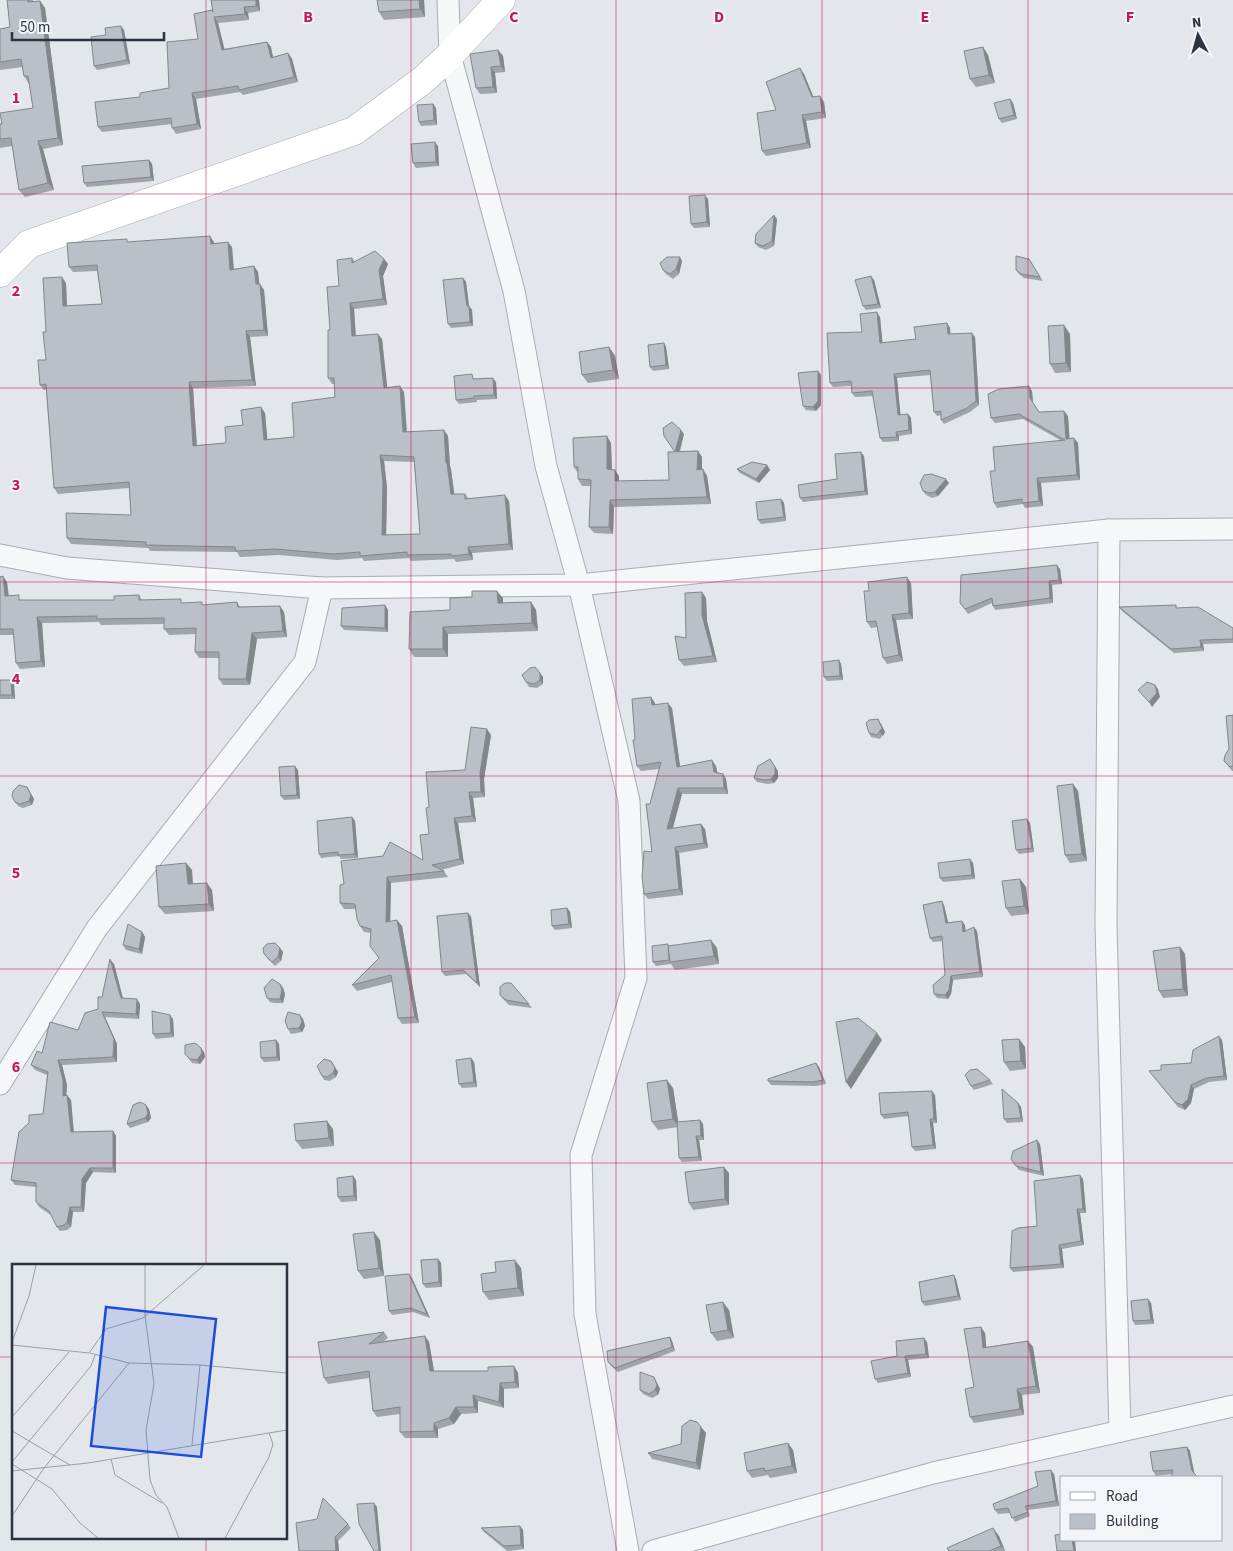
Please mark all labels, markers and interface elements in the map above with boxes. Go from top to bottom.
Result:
text: B [303,6,313,28]
text: C [509,6,519,28]
text: D [714,6,724,28]
text: E [921,6,929,28]
text: F [1126,6,1134,28]
scale bar [12,10,165,42]
north arrow [1173,10,1223,60]
text: N [1191,13,1202,33]
text: 50 m [20,17,50,38]
text: 1 [12,87,20,109]
text: 2 [12,280,20,302]
text: 3 [12,474,20,496]
text: 4 [12,668,21,690]
text: 5 [12,862,20,884]
text: 6 [12,1056,20,1078]
inset map [12,1264,288,1538]
legend [1060,1476,1223,1541]
text: Road [1106,1486,1138,1507]
text: Building [1106,1511,1159,1532]

